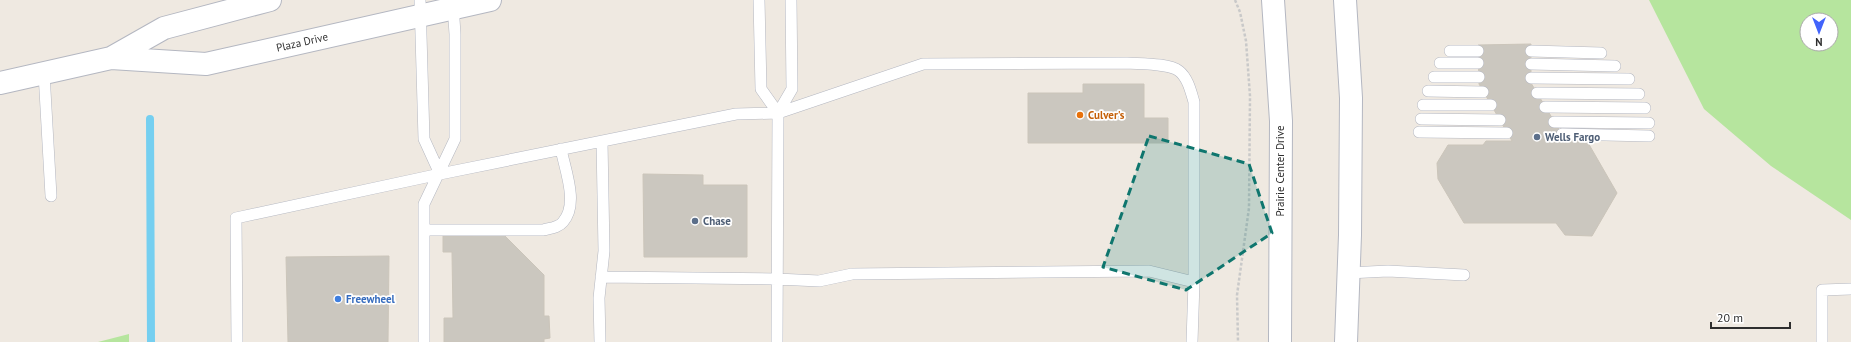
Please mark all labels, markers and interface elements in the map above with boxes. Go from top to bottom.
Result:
north arrow [1799,12,1839,52]
street label: Plaza Drive [275,29,330,55]
text: N [1815,35,1823,49]
place label: Culver's [1088,108,1125,122]
marker: Culver's [1075,110,1085,120]
street label: Prairie Center Drive [1273,125,1287,217]
place label: Wells Fargo [1545,130,1600,144]
marker: Wells Fargo [1532,132,1542,142]
place label: Chase [703,214,731,228]
marker: Chase [690,216,700,226]
place label: Freewheel [346,292,396,306]
marker: Freewheel [333,294,343,304]
scale bar [1711,304,1790,330]
text: 20 m [1717,310,1743,325]

